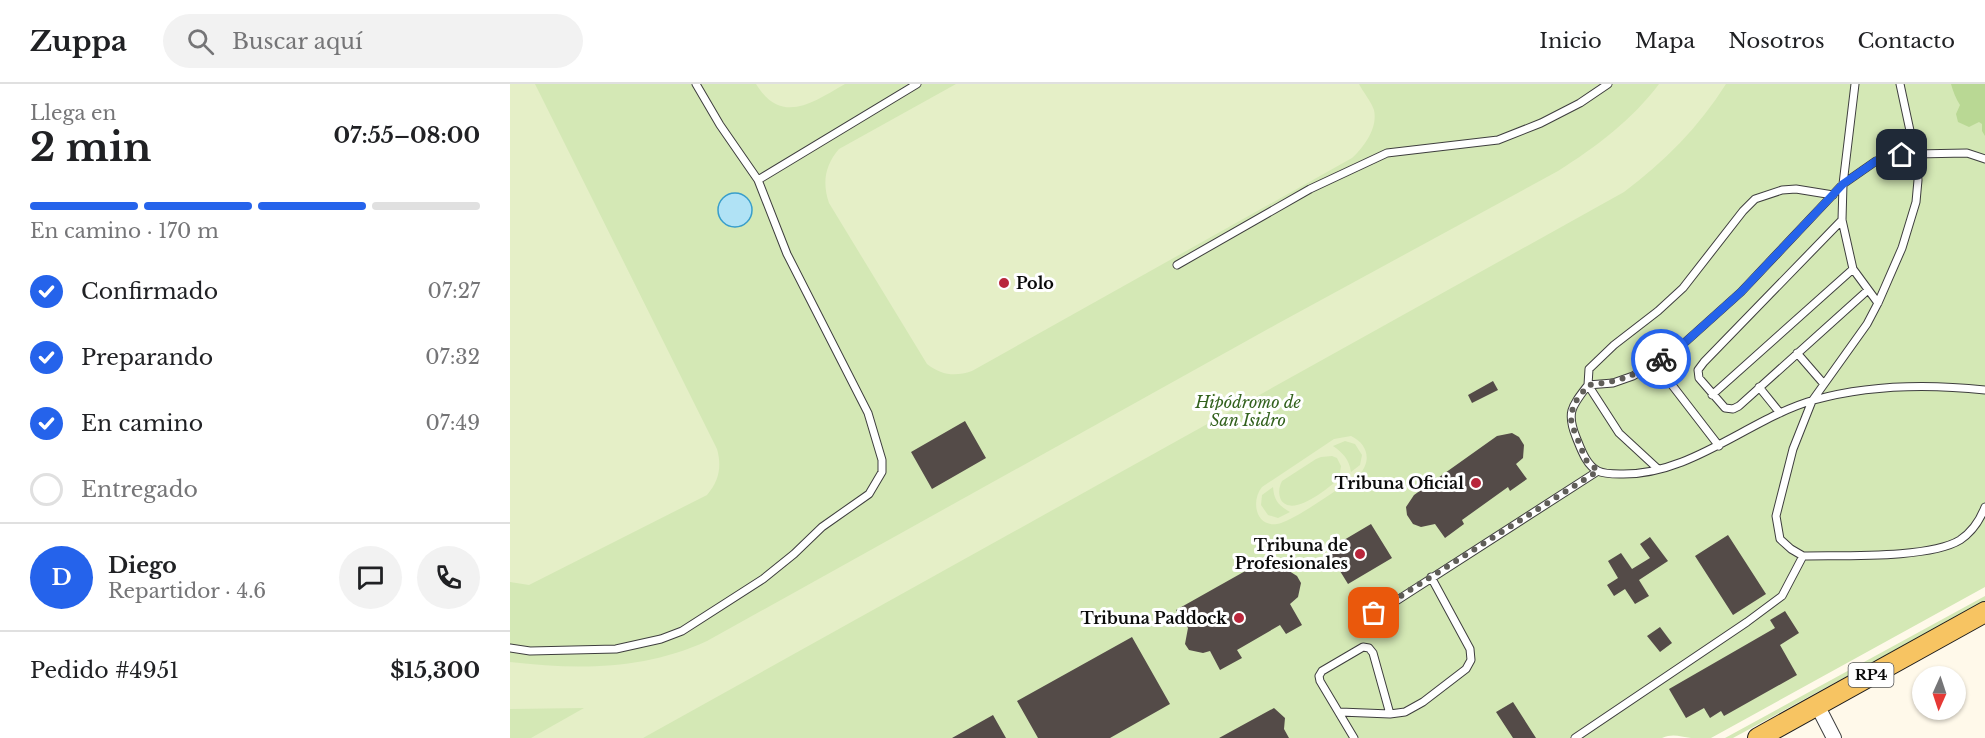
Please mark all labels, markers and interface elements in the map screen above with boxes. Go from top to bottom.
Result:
search box [163,14,583,68]
text: Zuppa [30,24,127,59]
icon: search [184,25,217,58]
text: Buscar aquí [232,28,363,55]
text: Inicio [1539,28,1602,54]
text: Mapa [1635,28,1695,54]
text: Nosotros [1728,28,1824,54]
text: Contacto [1857,28,1955,54]
text: Llega en [30,101,116,125]
text: 07:55–08:00 [334,122,480,149]
text: 2 min [30,123,151,172]
pin [1876,129,1927,180]
icon: home [1885,138,1918,171]
text: En camino · 170 m [30,219,219,243]
place label: Polo [1016,273,1054,293]
icon: check [30,275,63,308]
marker: Polo [997,276,1011,290]
text: Confirmado [81,278,218,305]
text: 07:27 [428,279,480,303]
courier [1631,329,1691,389]
icon: check [30,341,63,374]
icon: bike [1645,343,1678,376]
text: Preparando [81,344,213,371]
text: 07:32 [425,345,480,369]
park label: Hipódromo de San Isidro [1194,392,1302,430]
icon: check [30,407,63,440]
text: En camino [81,410,203,437]
text: 07:49 [425,411,480,435]
place label: Tribuna Oficial [1334,473,1464,493]
text: Entregado [81,476,198,503]
marker: Tribuna Oficial [1469,476,1483,490]
place label: Tribuna de Profesionales [1235,535,1348,573]
button: chat [339,546,402,609]
button: phone [417,546,480,609]
marker: Tribuna de Profesionales [1353,547,1367,561]
text: Diego [108,552,177,579]
text: D [51,564,72,591]
text: Repartidor · 4.6 [108,579,266,603]
pin [1348,587,1399,638]
icon: bag [1357,596,1390,629]
place label: Tribuna Paddock [1080,608,1227,628]
marker: Tribuna Paddock [1232,611,1246,625]
text: Pedido #4951 [30,657,179,684]
text: $15,300 [390,657,480,684]
road number: RP4 [1848,663,1894,687]
north arrow [1912,666,1966,720]
map controls [1912,666,1966,720]

